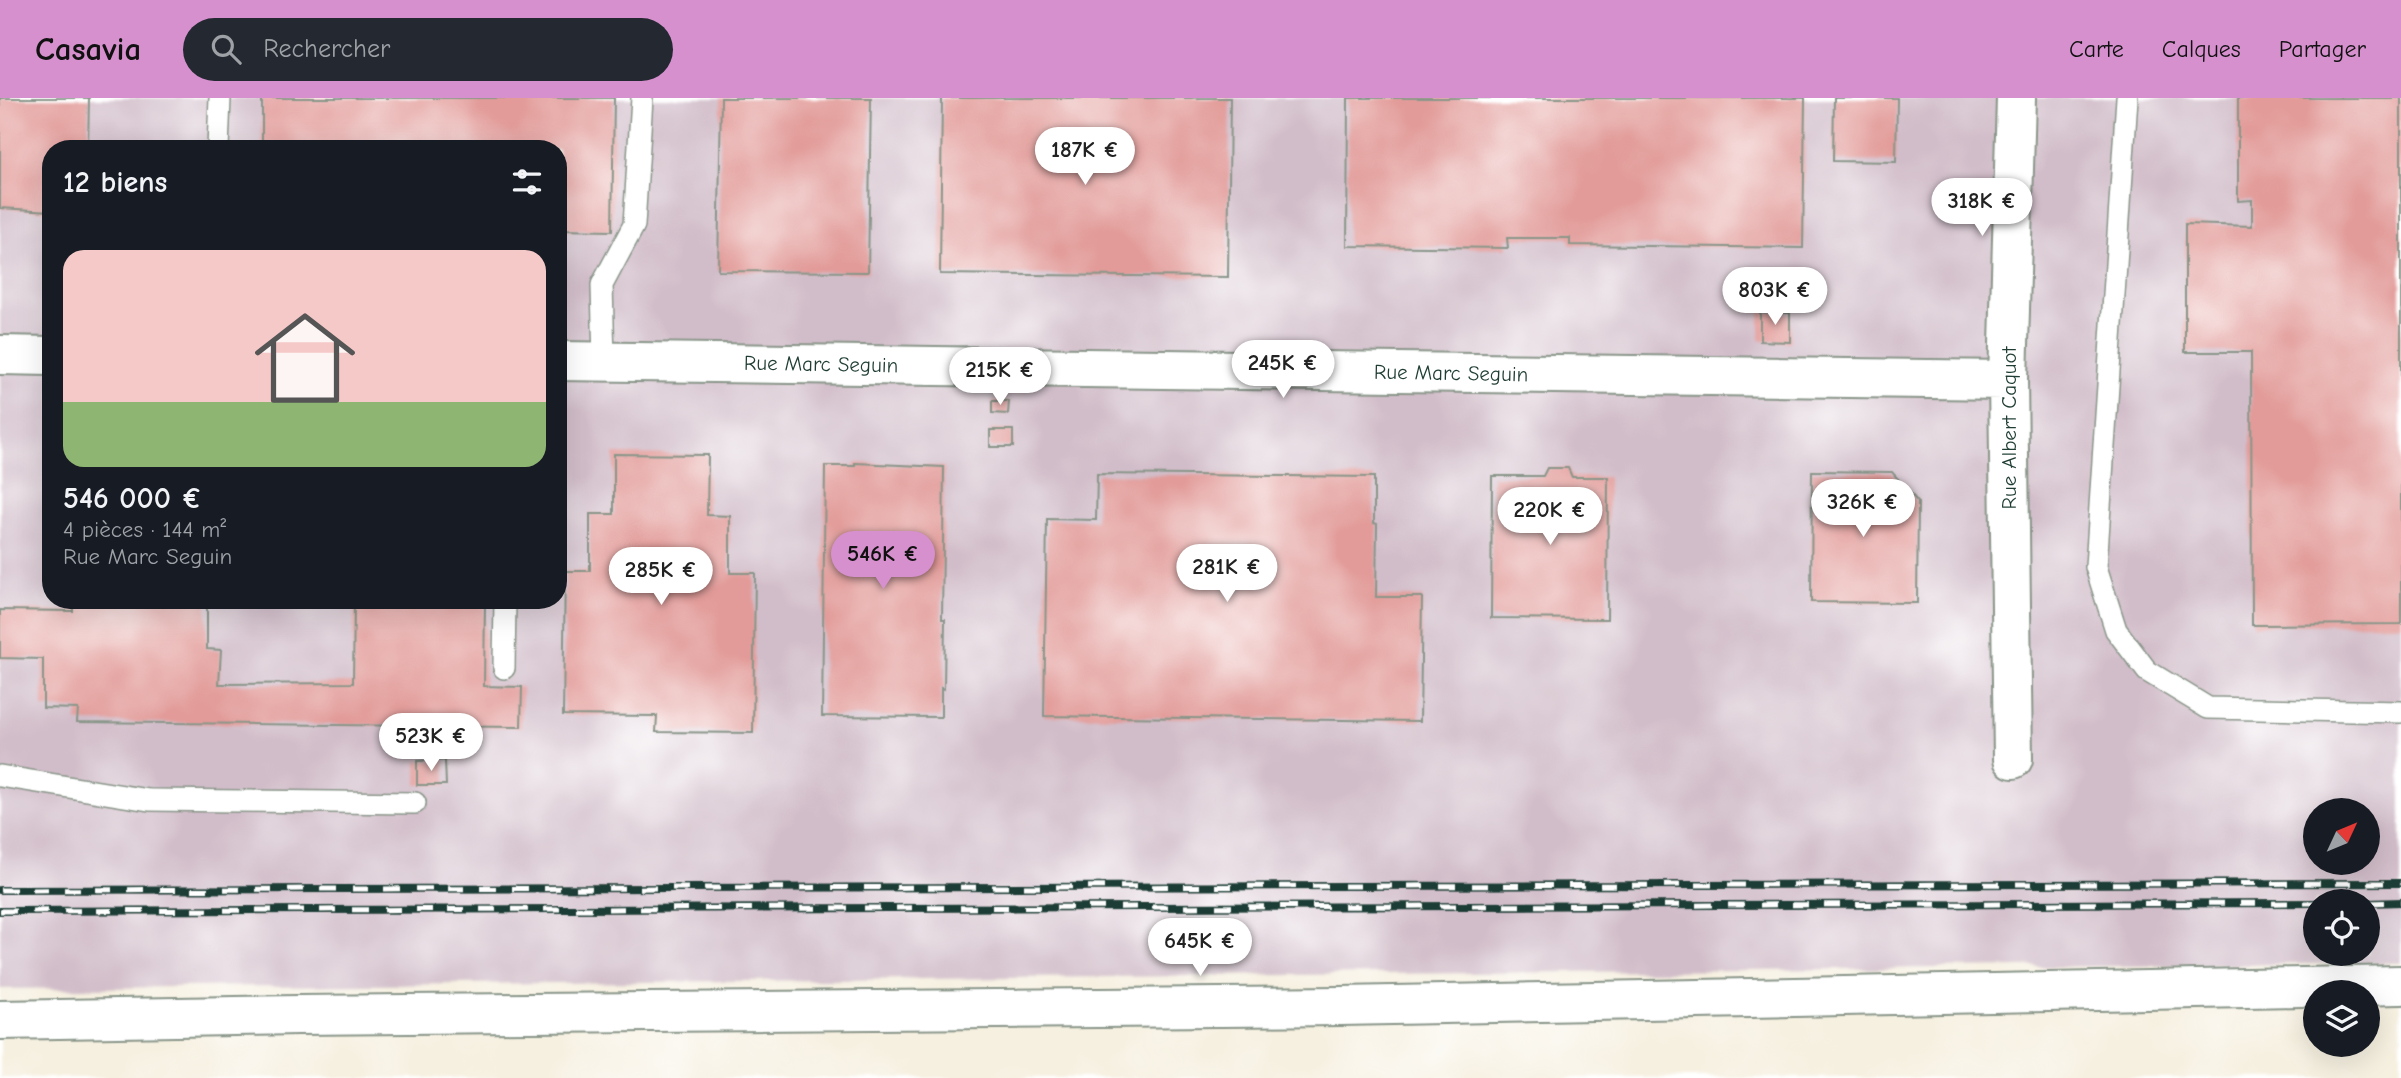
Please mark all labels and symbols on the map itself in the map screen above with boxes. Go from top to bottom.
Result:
pin: 187K € [1028,127,1142,187]
pin: 318K € [1925,178,2039,238]
pin: 803K € [1718,268,1832,327]
pin: 245K € [1226,341,1340,400]
street label: Rue Albert Caquot [1997,346,2021,509]
pin: 215K € [943,348,1057,407]
street label: Rue Marc Seguin [744,351,898,377]
street label: Rue Marc Seguin [1374,360,1528,386]
pin: 326K € [1806,480,1920,539]
pin: 220K € [1493,488,1607,547]
pin: 546K € [826,532,940,591]
pin: 281K € [1170,545,1284,604]
pin: 285K € [604,547,718,607]
pin: 523K € [374,714,488,773]
north arrow [2303,798,2380,875]
pin: 645K € [1143,918,1257,978]

